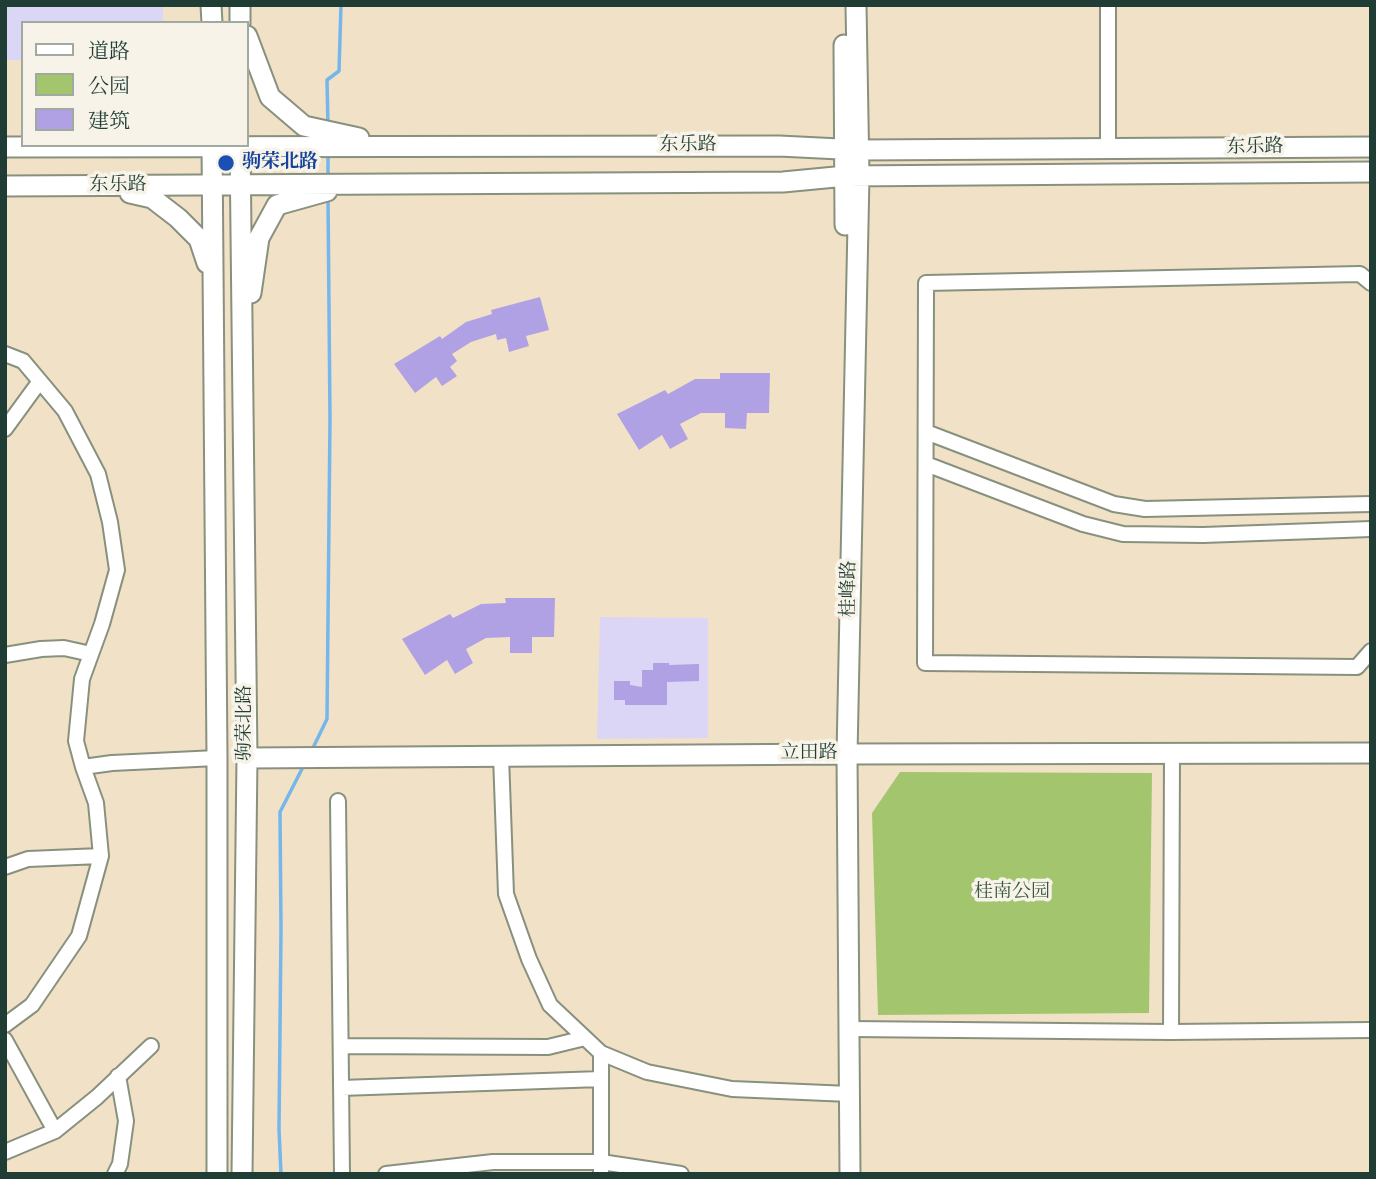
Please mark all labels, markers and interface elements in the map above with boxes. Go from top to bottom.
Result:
legend [21,21,248,147]
text: 道路 [88,39,130,66]
text: 公园 [88,74,130,101]
text: 建筑 [88,109,130,136]
street label: 东乐路 [660,135,716,157]
street label: 东乐路 [1226,136,1284,160]
place label: 驹荣北路 [242,152,318,174]
marker: 驹荣北路 [216,153,236,173]
street label: 东乐路 [90,175,146,197]
street label: 桂峰路 [838,560,862,618]
street label: 驹荣北路 [235,685,257,761]
street label: 立田路 [781,743,837,765]
park label: 桂南公园 [974,882,1050,904]

